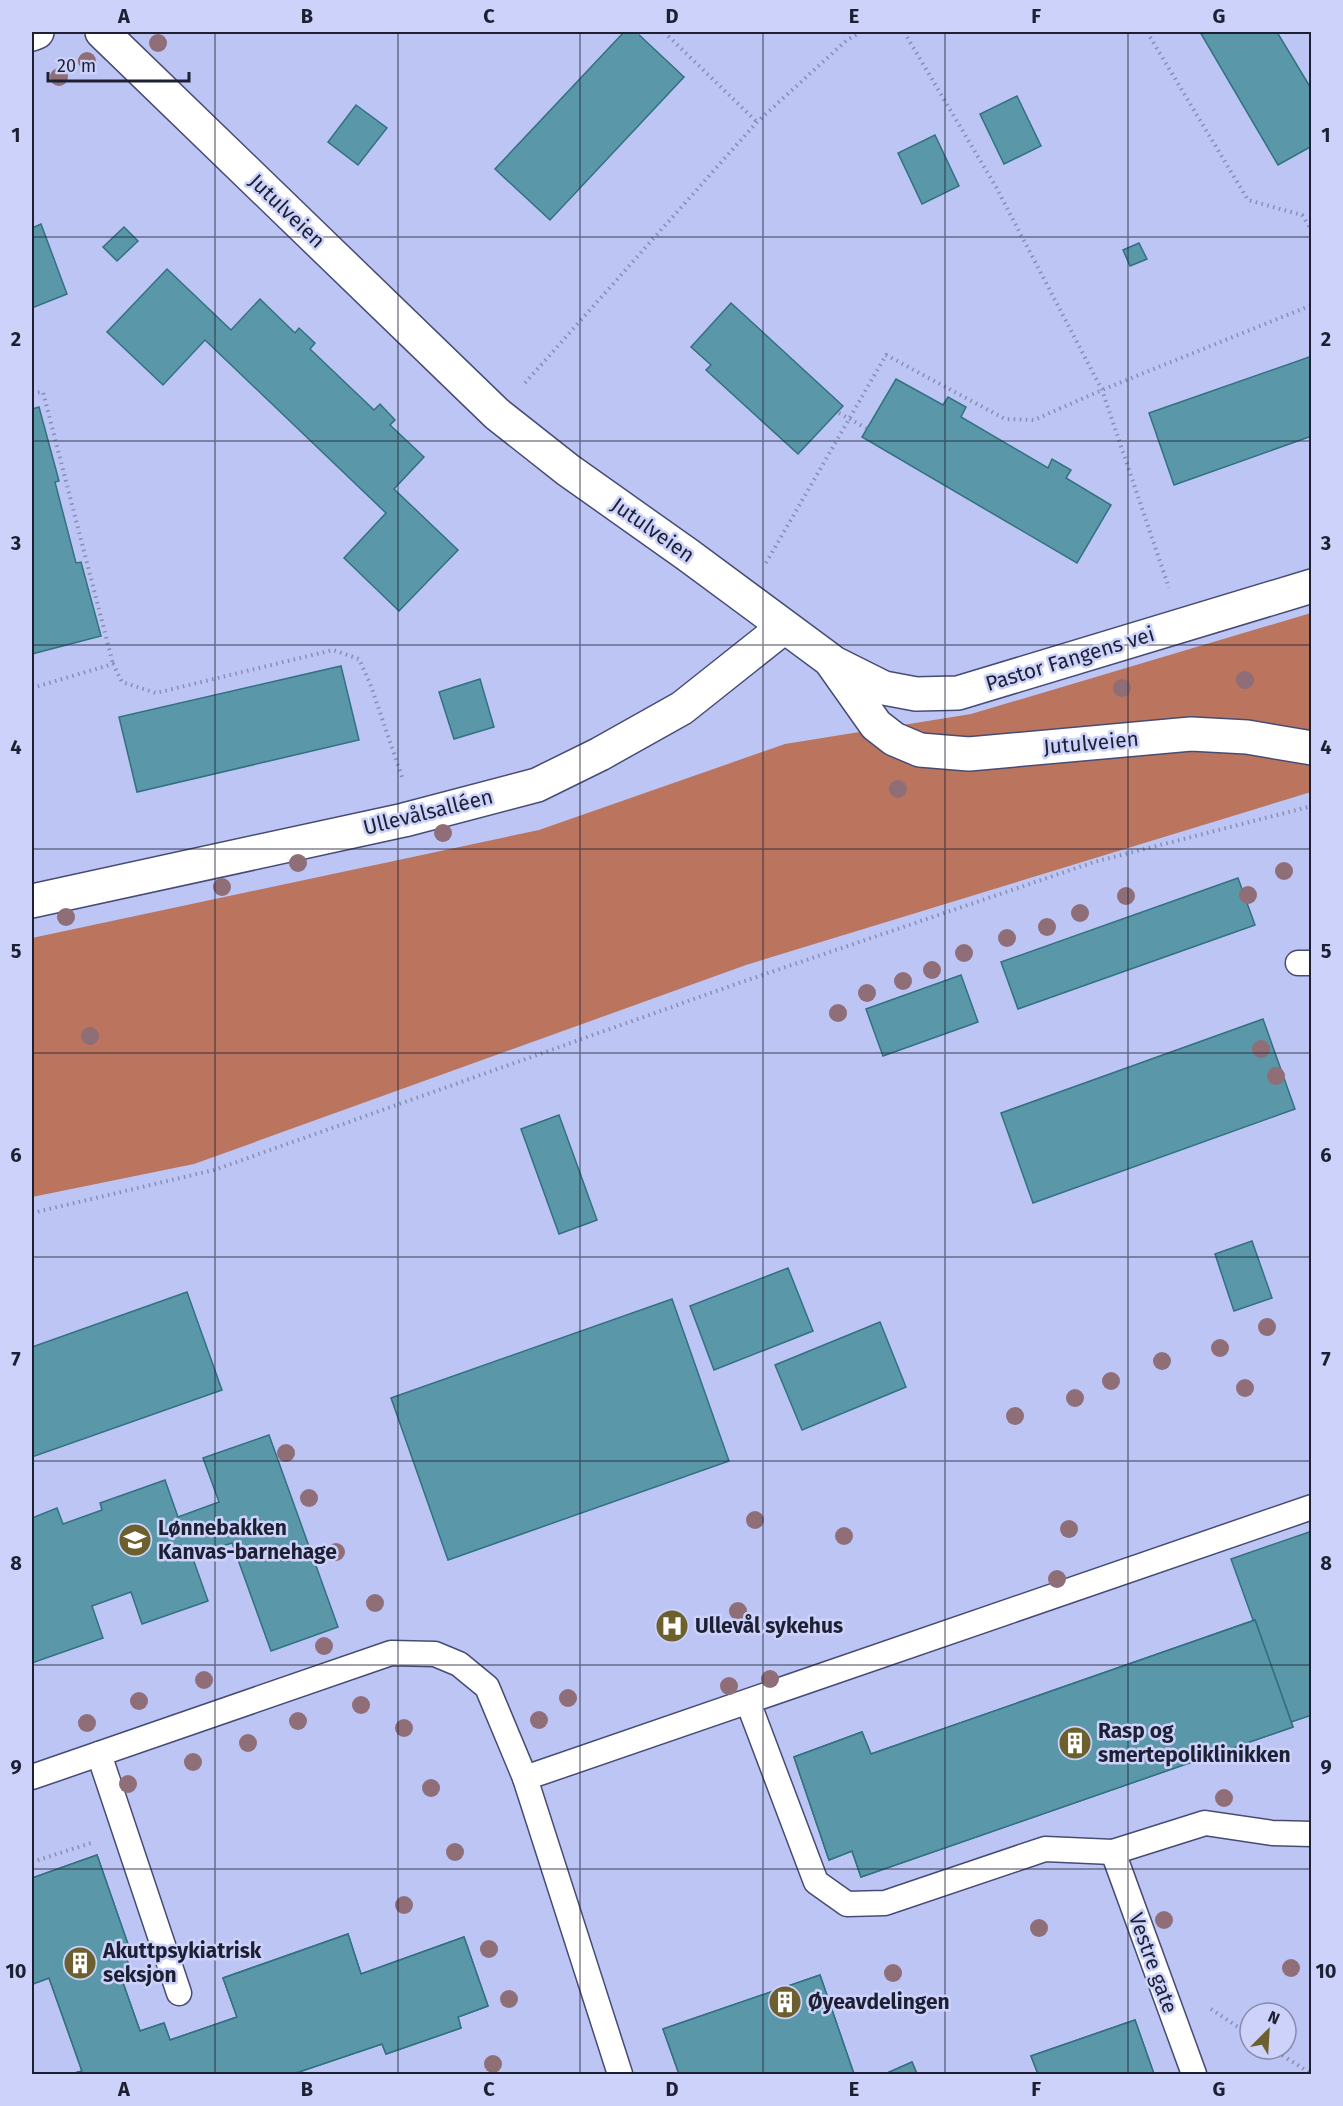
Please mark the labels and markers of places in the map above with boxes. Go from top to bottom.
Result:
place label: Lønnebakken Kanvas-barnehage [158,1515,337,1565]
school or university icon: Lønnebakken Kanvas-barnehage [117,1522,153,1558]
hospital icon: Ullevål sykehus [654,1608,690,1644]
place label: Ullevål sykehus [695,1613,843,1639]
place label: Rasp og smertepoliklinikken [1098,1718,1291,1768]
building icon: Rasp og smertepoliklinikken [1057,1725,1093,1761]
place label: Akuttpsykiatrisk seksjon [102,1938,262,1988]
building icon: Akuttpsykiatrisk seksjon [62,1945,98,1981]
building icon: Øyeavdelingen [767,1984,803,2020]
place label: Øyeavdelingen [808,1989,950,2015]

